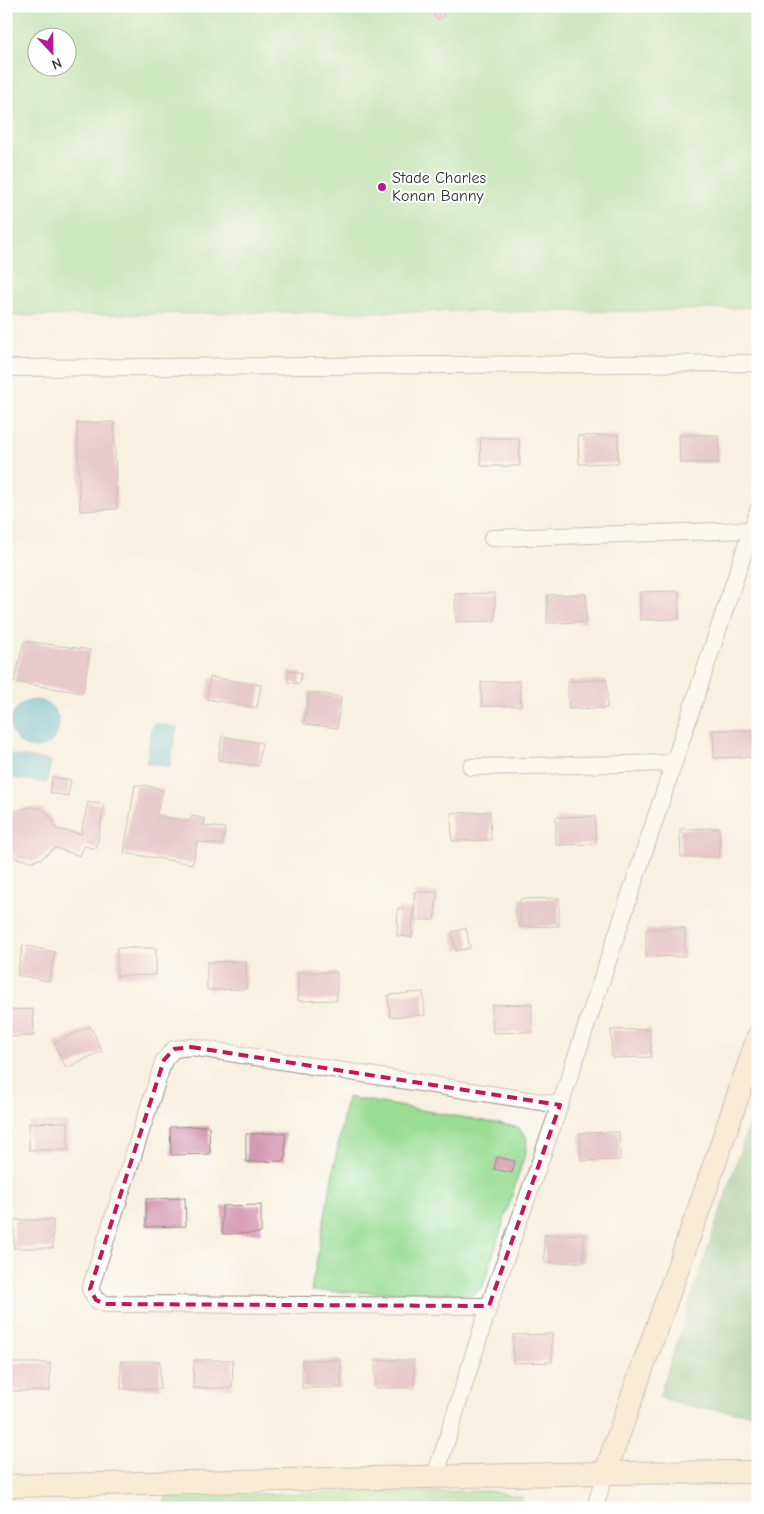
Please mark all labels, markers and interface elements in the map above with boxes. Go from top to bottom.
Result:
north arrow [28,28,78,78]
text: N [49,54,64,73]
place label: Stade Charles Konan Banny [392,169,487,205]
marker: Stade Charles Konan Banny [376,181,388,193]

